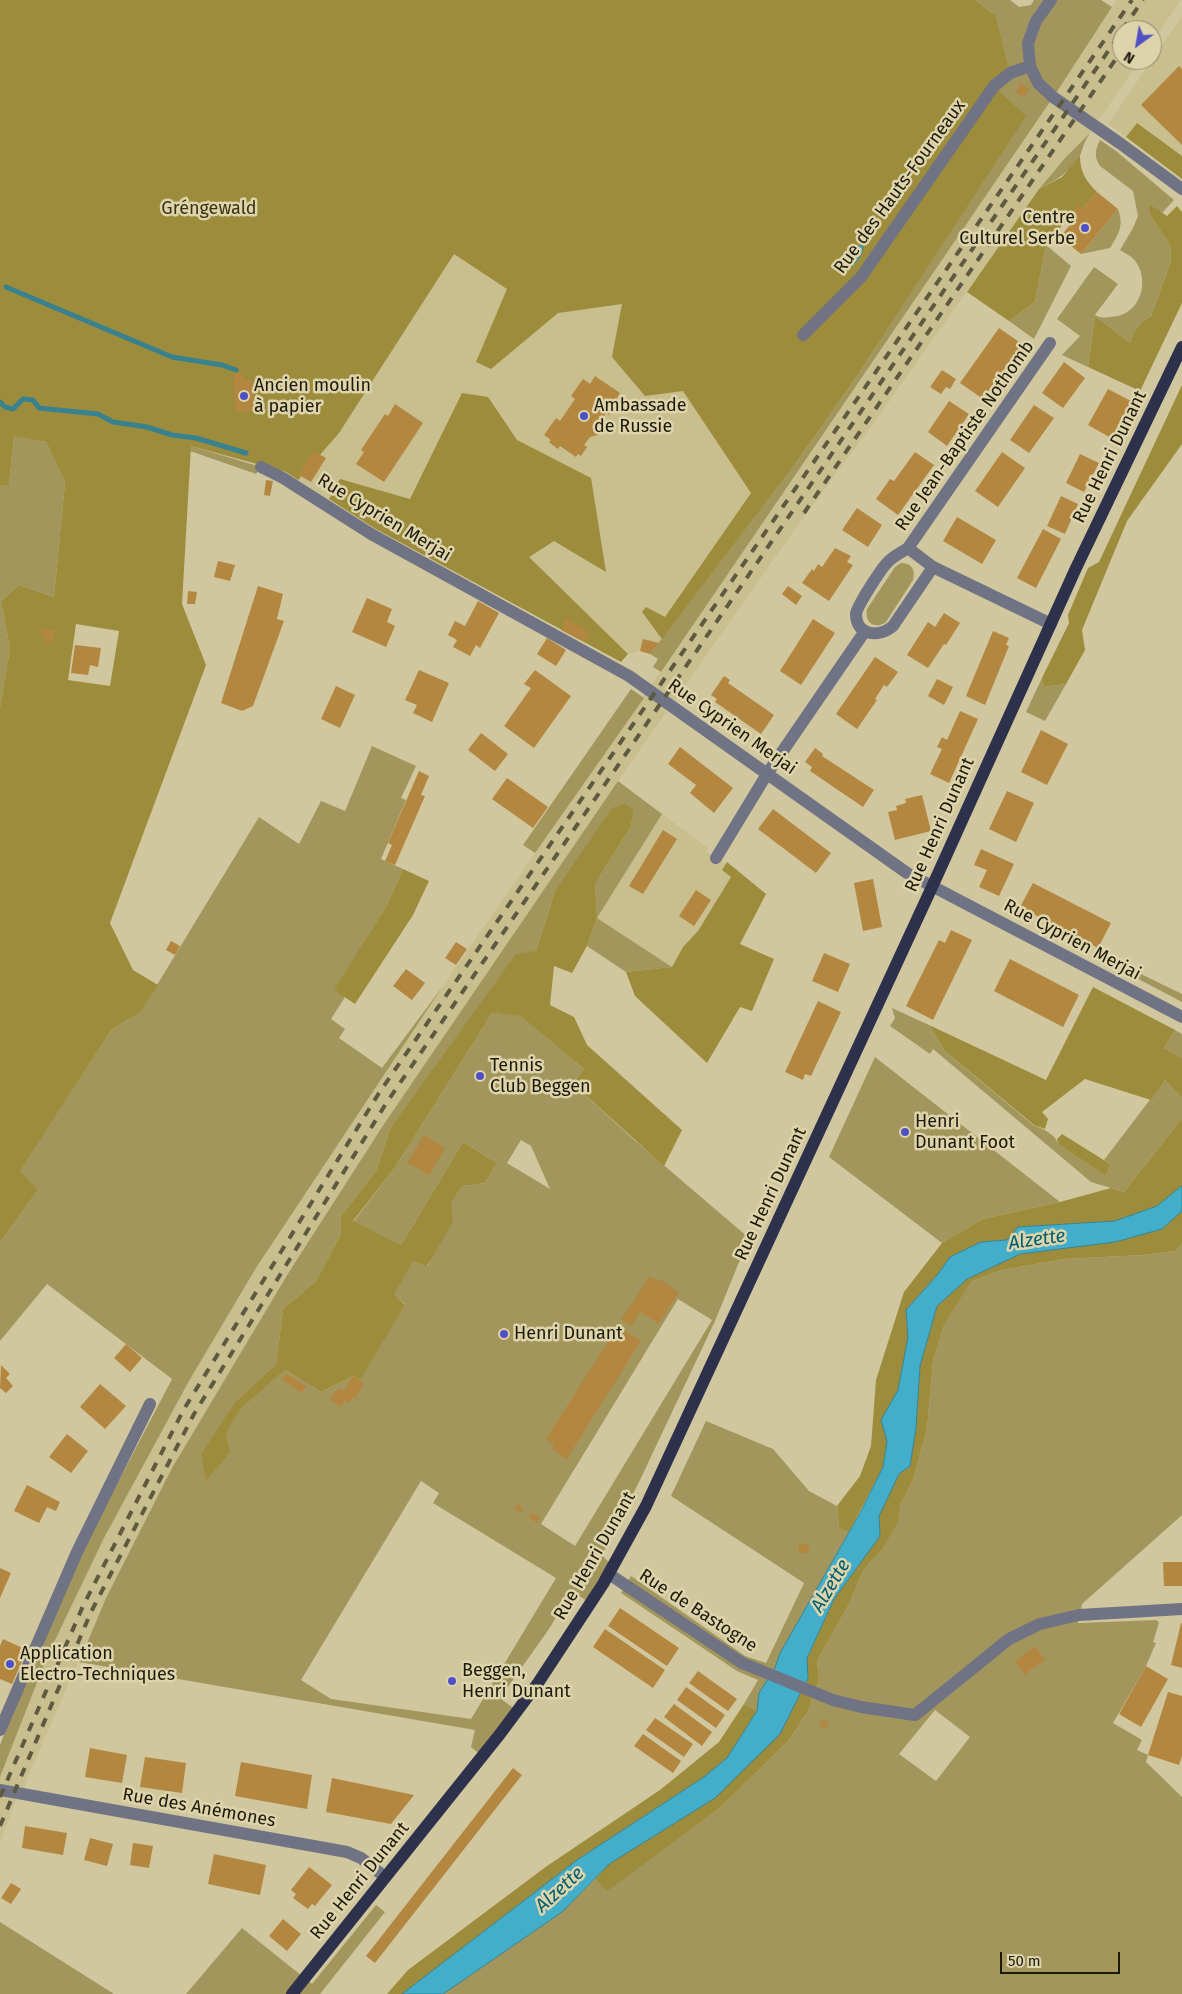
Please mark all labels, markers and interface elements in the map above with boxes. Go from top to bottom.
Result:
north arrow [1112,20,1162,70]
text: N [1121,48,1138,67]
street label: Rue des Hauts-Fourneaux [830,96,970,278]
park label: Gréngewald [161,198,257,220]
place label: Centre Culturel Serbe [959,207,1075,250]
marker: Centre Culturel Serbe [1079,222,1091,234]
street label: Rue Jean-Baptiste Nothomb [891,337,1039,535]
place label: Ancien moulin à papier [254,375,371,418]
street label: Rue Henri Dunant [1069,387,1151,527]
marker: Ancien moulin à papier [238,390,250,402]
place label: Ambassade de Russie [594,395,687,438]
marker: Ambassade de Russie [578,410,590,422]
street label: Rue Cyprien Merjai [313,470,455,566]
street label: Rue Cyprien Merjai [663,674,801,780]
street label: Rue Henri Dunant [901,754,979,896]
street label: Rue Cyprien Merjai [1000,895,1144,985]
place label: Tennis Club Beggen [490,1055,591,1098]
marker: Tennis Club Beggen [474,1070,486,1082]
place label: Henri Dunant Foot [915,1111,1015,1154]
street label: Rue Henri Dunant [731,1124,811,1264]
marker: Henri Dunant Foot [899,1126,911,1138]
water label: Alzette [1007,1225,1067,1255]
place label: Henri Dunant [514,1323,623,1345]
marker: Henri Dunant [498,1328,510,1340]
street label: Rue Henri Dunant [549,1488,641,1624]
water label: Alzette [806,1556,856,1616]
street label: Rue de Bastogne [635,1565,761,1657]
place label: Application Electro-Techniques [20,1643,175,1686]
marker: Application Electro-Techniques [4,1658,16,1670]
place label: Beggen, Henri Dunant [462,1660,571,1702]
marker: Beggen, Henri Dunant [446,1675,458,1687]
street label: Rue des Anémones [121,1784,277,1832]
street label: Rue Henri Dunant [306,1818,414,1944]
water label: Alzette [531,1862,589,1918]
scale bar [1002,1942,1122,1974]
text: 50 m [1008,1952,1041,1970]

